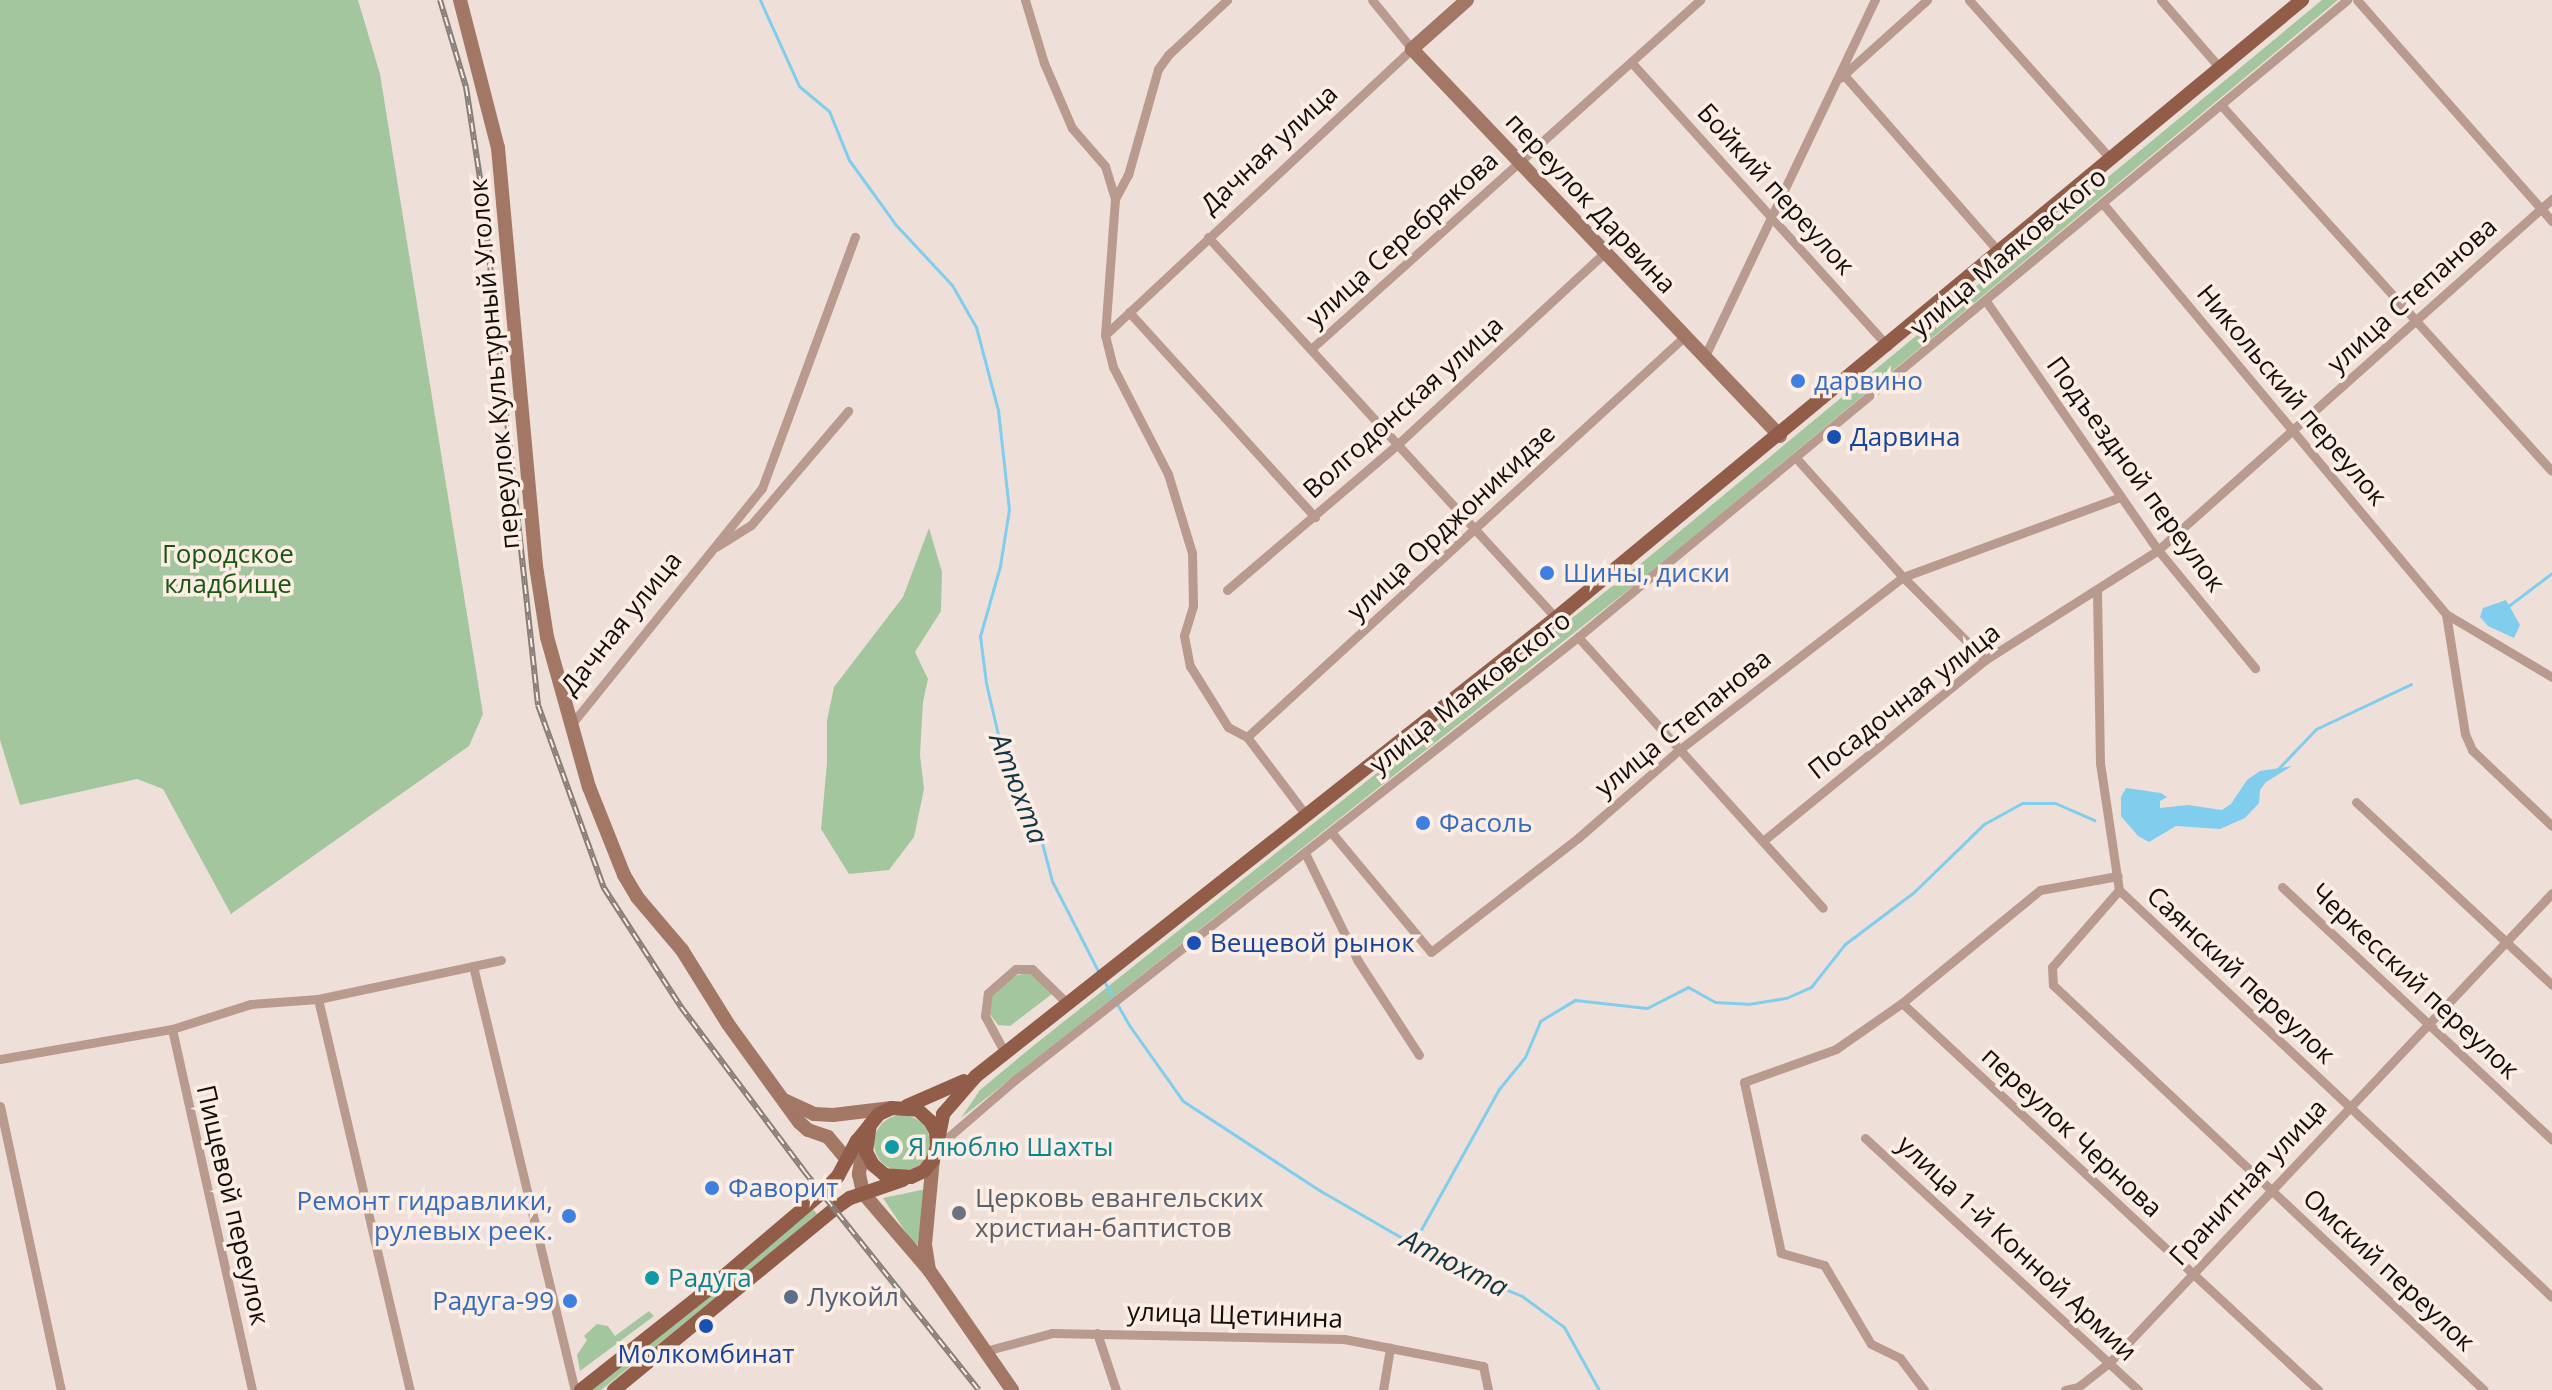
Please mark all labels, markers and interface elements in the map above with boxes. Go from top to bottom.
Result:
street label: Дачная улица [1194,78,1344,220]
street label: Бойкий переулок [1691,97,1861,281]
street label: переулок Дарвина [1499,106,1683,300]
street label: улица Серебрякова [1300,145,1504,333]
street label: улица Маяковского [1904,161,2112,343]
street label: переулок Культурный Уголок [462,177,526,551]
street label: улица Степанова [2321,211,2503,379]
street label: Никольский переулок [2190,278,2394,512]
street label: Волгодонская улица [1297,309,1509,505]
street label: Подъездной переулок [2040,350,2232,598]
place label: дарвино [1814,365,1923,397]
marker: дарвино [1789,372,1807,390]
street label: улица Орджоникидзе [1341,418,1561,626]
place label: Дарвина [1850,421,1960,453]
marker: Дарвина [1825,428,1843,446]
park label: Городское кладбище [162,538,294,600]
street label: Дачная улица [554,545,688,701]
place label: Шины, диски [1563,557,1730,589]
marker: Шины, диски [1538,564,1556,582]
street label: улица Маяковского [1363,604,1577,780]
street label: Посадочная улица [1802,616,2006,786]
street label: улица Степанова [1589,643,1777,803]
water label: Атюхта [984,728,1056,848]
place label: Фасоль [1439,807,1532,839]
marker: Фасоль [1414,814,1432,832]
street label: Черкесский переулок [2305,877,2525,1085]
street label: Саянский переулок [2141,880,2341,1070]
place label: Вещевой рынок [1210,927,1415,959]
marker: Вещевой рынок [1185,934,1203,952]
street label: переулок Чернова [1975,1040,2169,1224]
street label: Пищевой переулок [190,1082,276,1328]
street label: Гранитная улица [2163,1092,2333,1272]
street label: улица 1-й Конной Армии [1891,1129,2143,1367]
place label: Я люблю Шахты [908,1131,1113,1163]
marker: Я люблю Шахты [883,1138,901,1156]
place label: Фаворит [728,1172,838,1204]
marker: Фаворит [703,1179,721,1197]
place label: Церковь евангельских христиан-баптистов [975,1182,1263,1244]
street label: Омский переулок [2297,1182,2481,1358]
place label: Ремонт гидравлики, рулевых реек. [297,1185,553,1246]
marker: Церковь евангельских христиан-баптистов [950,1204,968,1222]
marker: Ремонт гидравлики, рулевых реек. [560,1207,578,1225]
water label: Атюхта [1396,1221,1514,1303]
place label: Радуга [668,1262,752,1294]
marker: Радуга [643,1269,661,1287]
place label: Лукойл [807,1281,899,1313]
place label: Радуга-99 [432,1285,554,1317]
marker: Лукойл [782,1288,800,1306]
marker: Радуга-99 [561,1292,579,1310]
street label: улица Щетинина [1126,1296,1344,1334]
marker: Молкомбинат [697,1317,715,1335]
place label: Молкомбинат [617,1338,795,1370]

